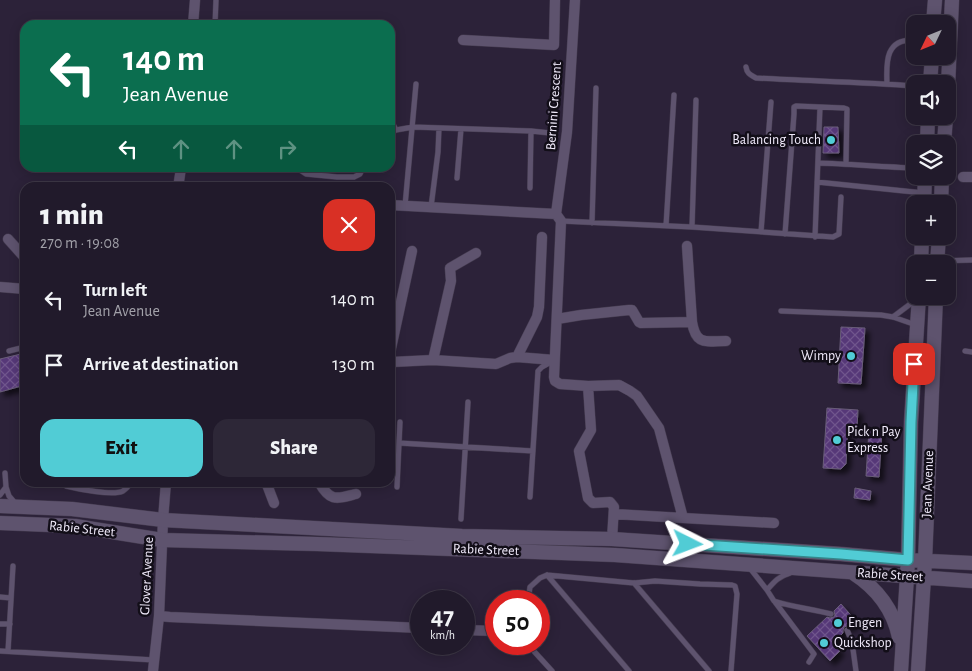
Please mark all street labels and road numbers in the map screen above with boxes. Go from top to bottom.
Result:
street label: Bernini Crescent [544,61,564,151]
street label: Jean Avenue [920,450,936,518]
street label: Rabie Street [48,519,116,539]
street label: Glover Avenue [138,537,156,615]
street label: Rabie Street [453,542,520,558]
street label: Rabie Street [856,566,924,584]

